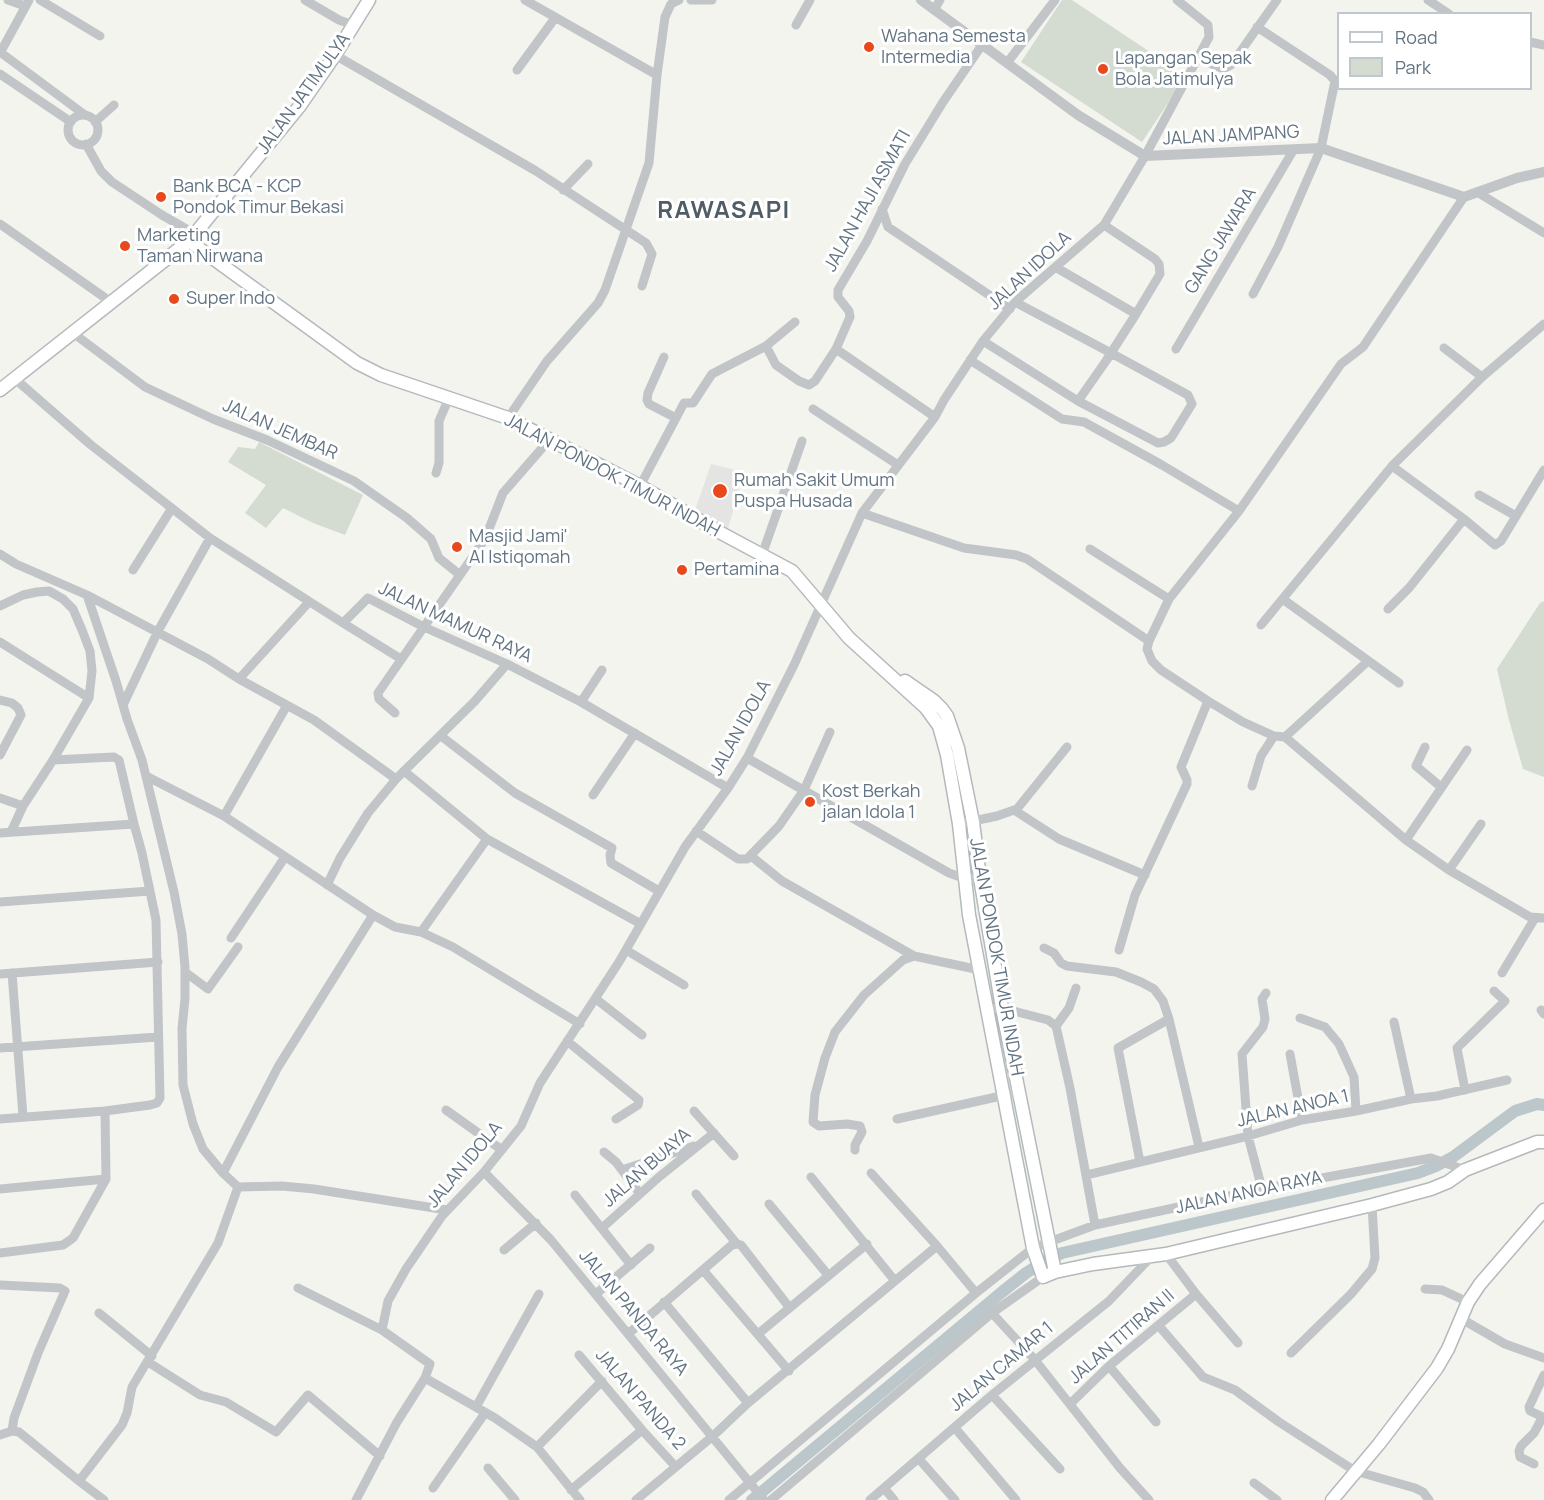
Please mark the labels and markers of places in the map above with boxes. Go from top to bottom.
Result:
place label: Wahana Semesta Intermedia [881,26,1026,68]
marker: Wahana Semesta Intermedia [862,40,876,54]
place label: Lapangan Sepak Bola Jatimulya [1115,48,1251,90]
marker: Lapangan Sepak Bola Jatimulya [1096,62,1110,76]
place label: Bank BCA - KCP Pondok Timur Bekasi [173,176,344,219]
marker: Bank BCA - KCP Pondok Timur Bekasi [154,190,168,204]
place label: Marketing Taman Nirwana [137,225,263,268]
marker: Marketing Taman Nirwana [118,239,132,253]
place label: Super Indo [186,288,275,310]
marker: Super Indo [167,292,181,306]
place label: Rumah Sakit Umum Puspa Husada [734,470,894,512]
marker: Rumah Sakit Umum Puspa Husada [711,482,729,500]
place label: Masjid Jami' Al Istiqomah [469,526,571,568]
marker: Masjid Jami' Al Istiqomah [450,540,464,554]
place label: Pertamina [694,559,779,581]
marker: Pertamina [675,563,689,577]
place label: Kost Berkah jalan Idola 1 [822,781,920,824]
marker: Kost Berkah jalan Idola 1 [803,795,817,809]

